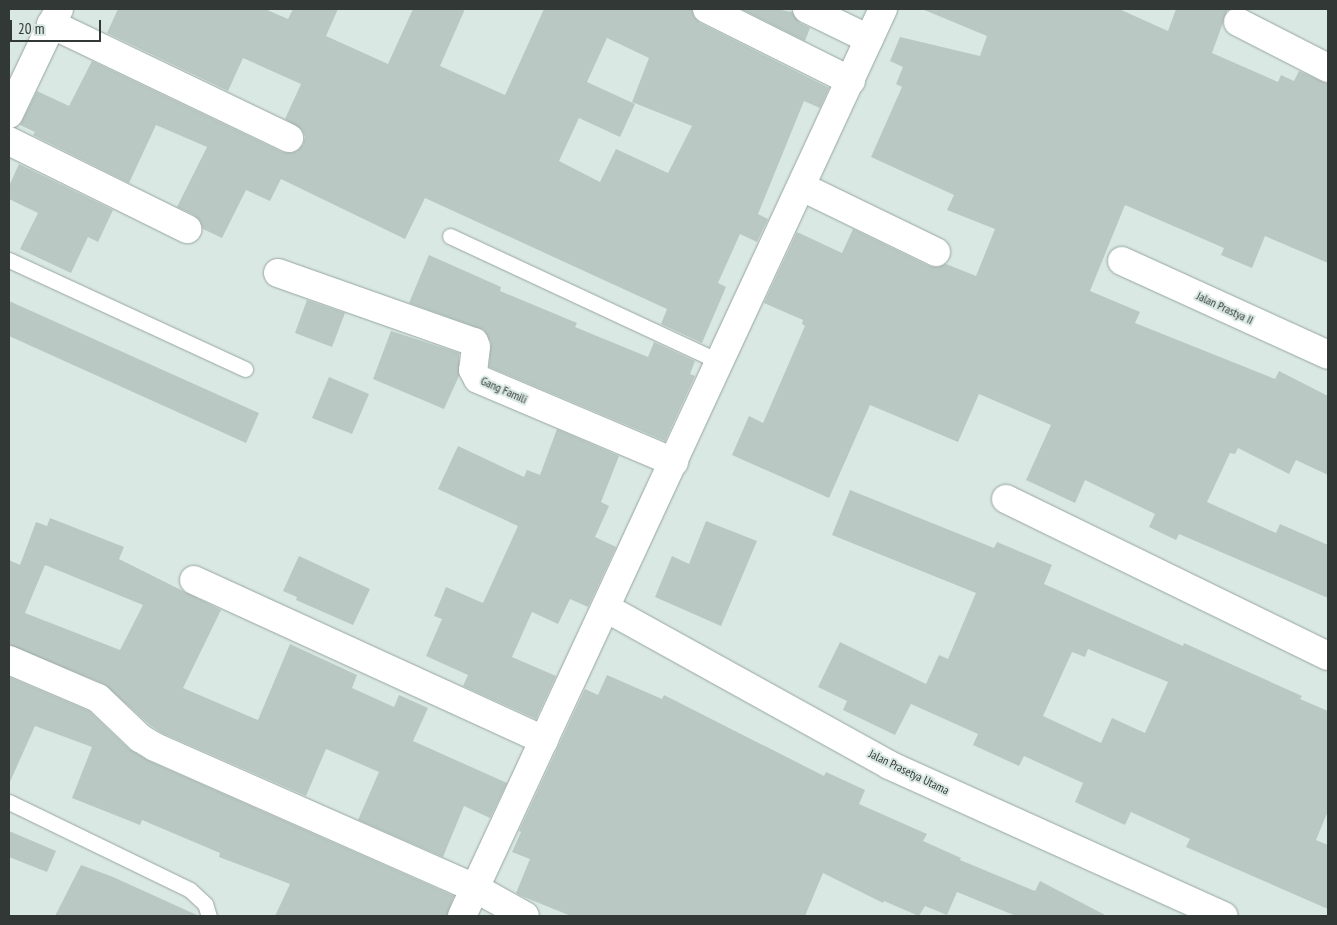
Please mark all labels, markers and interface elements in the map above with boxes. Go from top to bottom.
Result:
scale bar [12,10,104,42]
text: 20 m [18,19,44,38]
street label: Jalan Prastya II [1194,289,1256,327]
street label: Gang Famili [479,373,529,407]
street label: Jalan Prasetya Utama [867,746,951,798]

